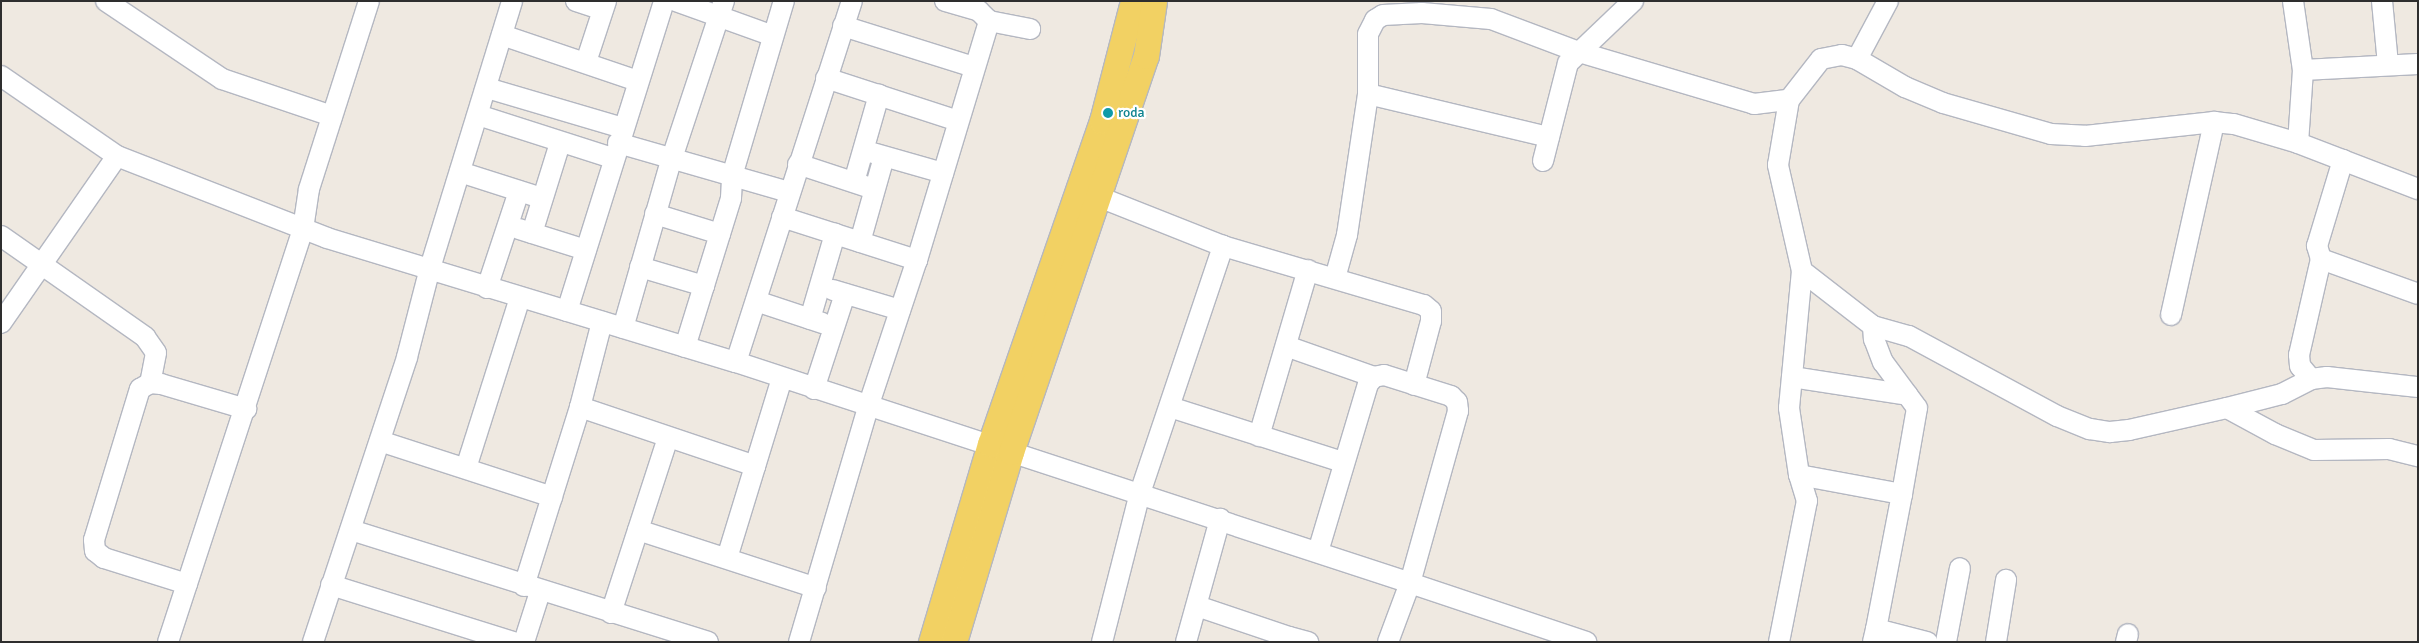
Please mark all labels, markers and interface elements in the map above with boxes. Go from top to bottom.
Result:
place label: roda [1118,105,1145,121]
marker: roda [1102,107,1114,119]

